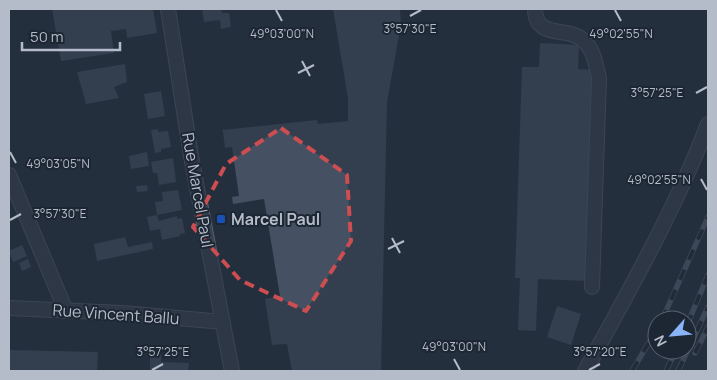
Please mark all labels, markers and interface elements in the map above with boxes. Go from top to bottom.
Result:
scale bar [22,20,120,52]
text: 3°57'30"E [383,20,437,37]
text: 49°03'00"N [250,25,314,42]
text: 49°02'55"N [589,25,653,42]
text: 50 m [30,26,64,47]
text: 3°57'25"E [631,84,684,101]
street label: Rue Marcel Paul [177,131,219,249]
text: 49°03'05"N [26,155,90,172]
text: 49°02'55"N [627,171,691,188]
text: 3°57'30"E [33,205,87,222]
place label: Marcel Paul [231,208,320,230]
marker: Marcel Paul [215,213,227,225]
street label: Rue Vincent Ballu [52,299,180,329]
north arrow [647,310,697,360]
text: N [649,332,671,350]
text: 49°03'00"N [422,338,486,355]
text: 3°57'25"E [137,343,190,360]
text: 3°57'20"E [573,343,627,360]

